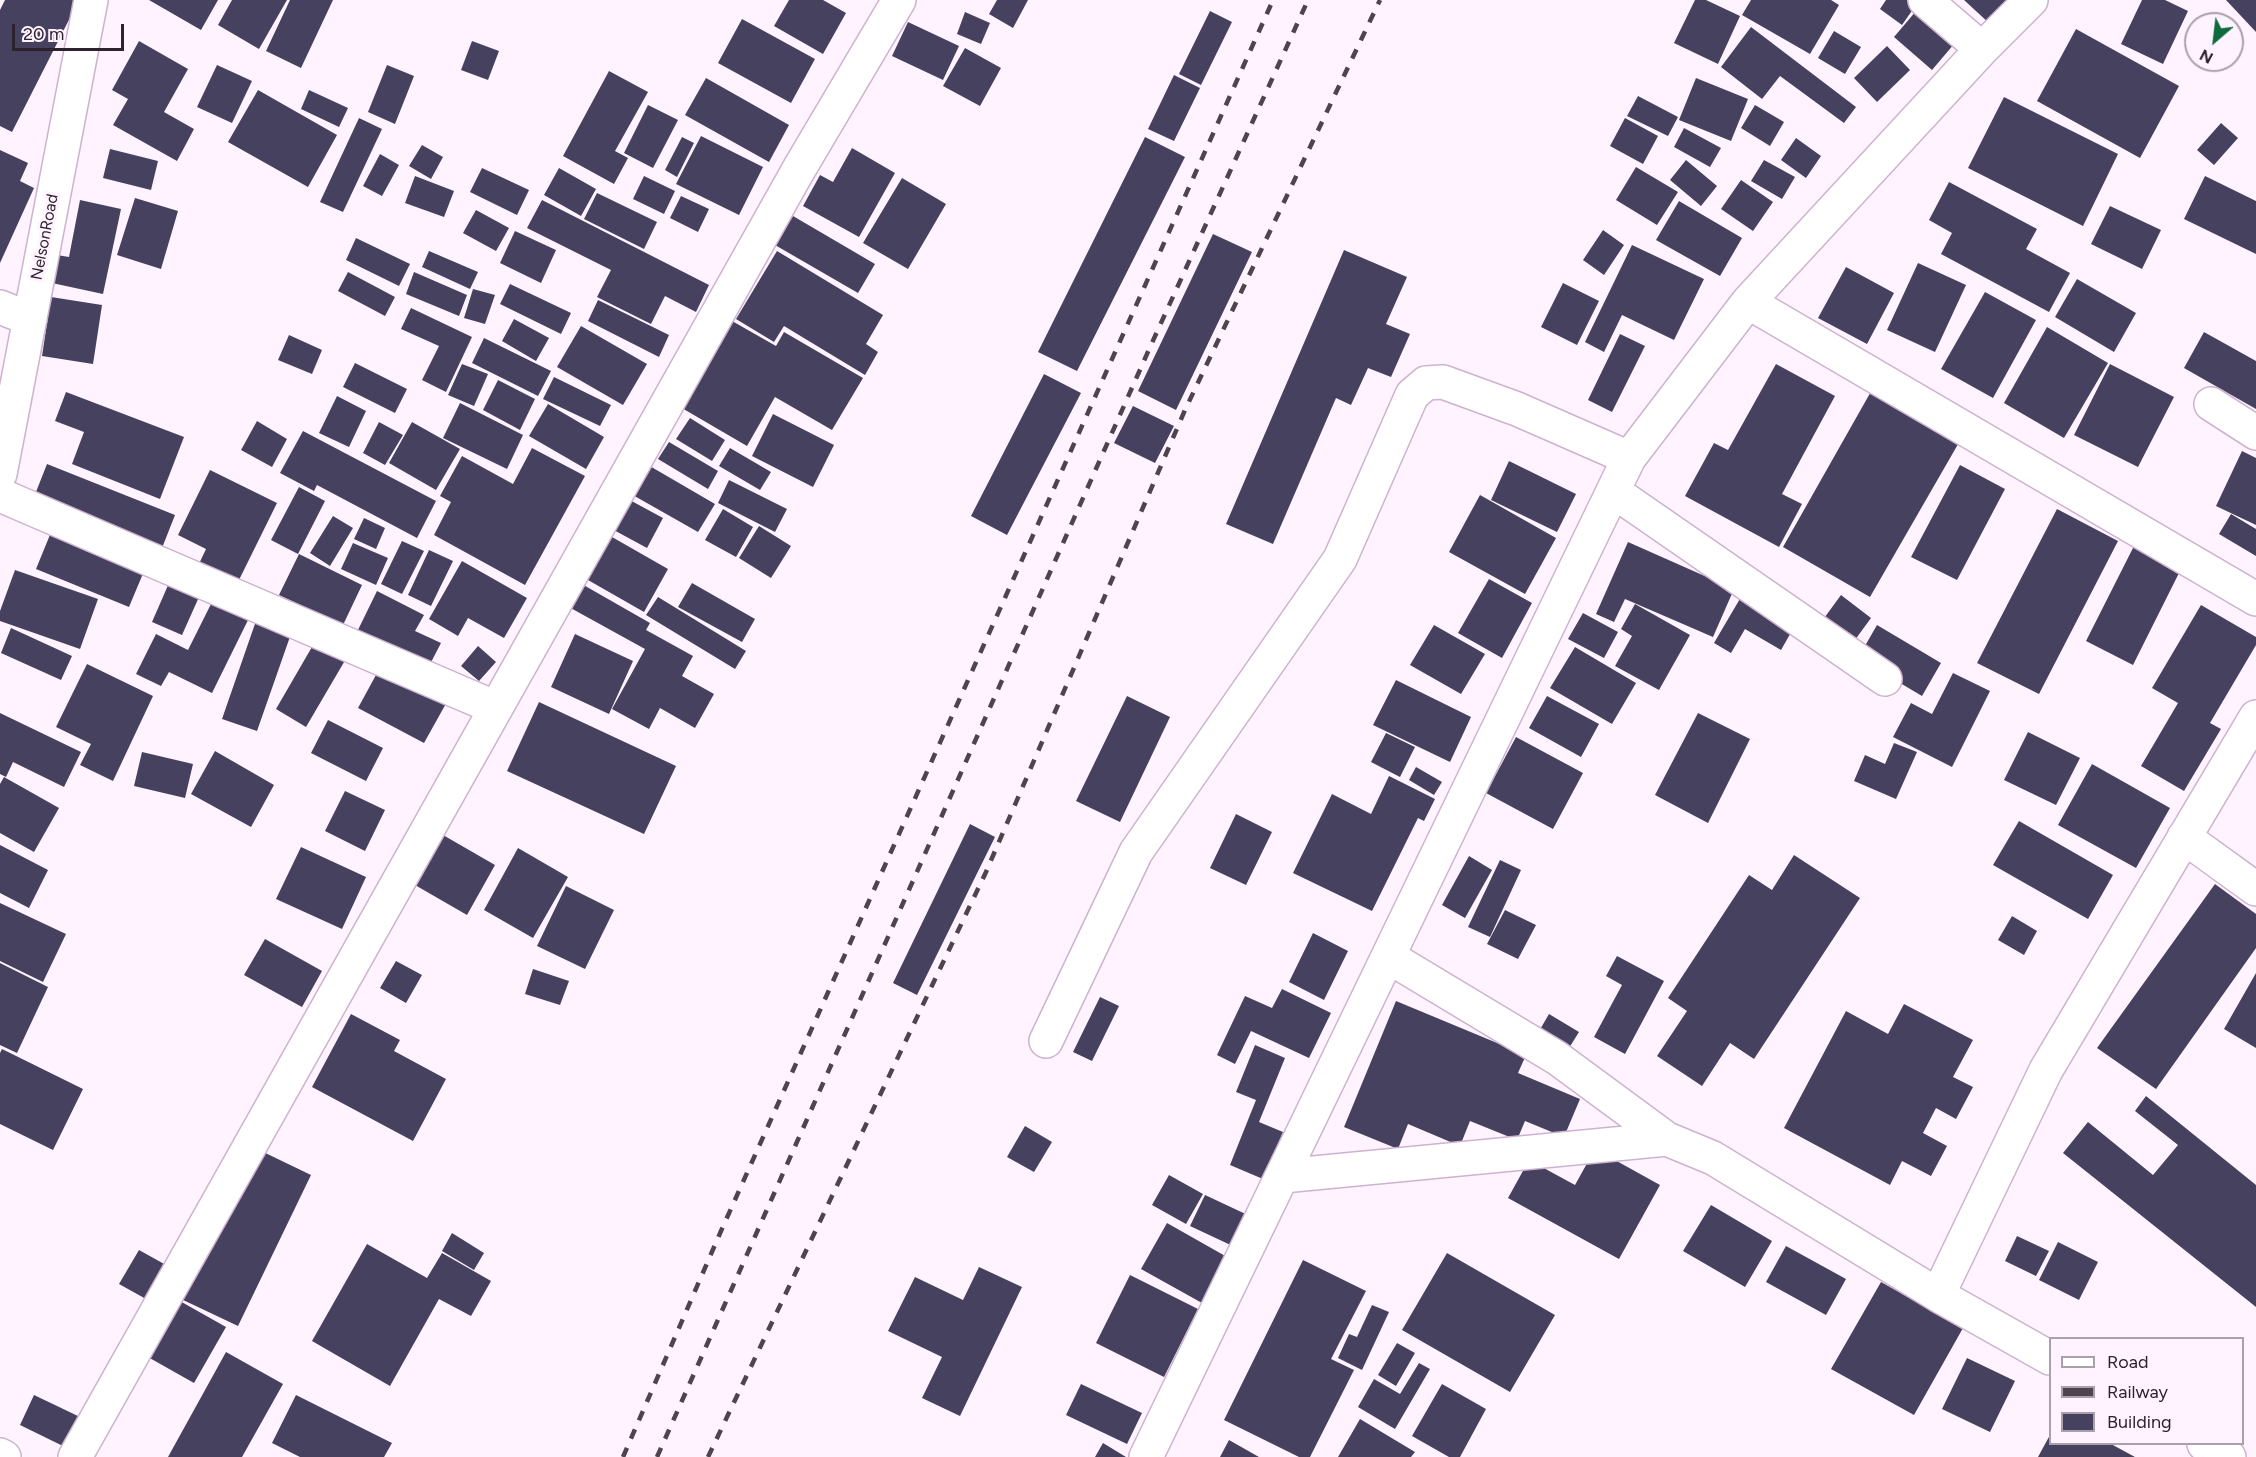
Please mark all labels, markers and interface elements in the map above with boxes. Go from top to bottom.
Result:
scale bar [15,12,128,50]
north arrow [2184,12,2244,72]
text: 20 m [23,23,64,45]
text: N [2196,45,2216,68]
street label: NelsonRoad [27,192,63,282]
legend [2049,1337,2244,1445]
text: Road [2107,1351,2148,1373]
text: Railway [2107,1381,2168,1403]
text: Building [2107,1411,2172,1433]

